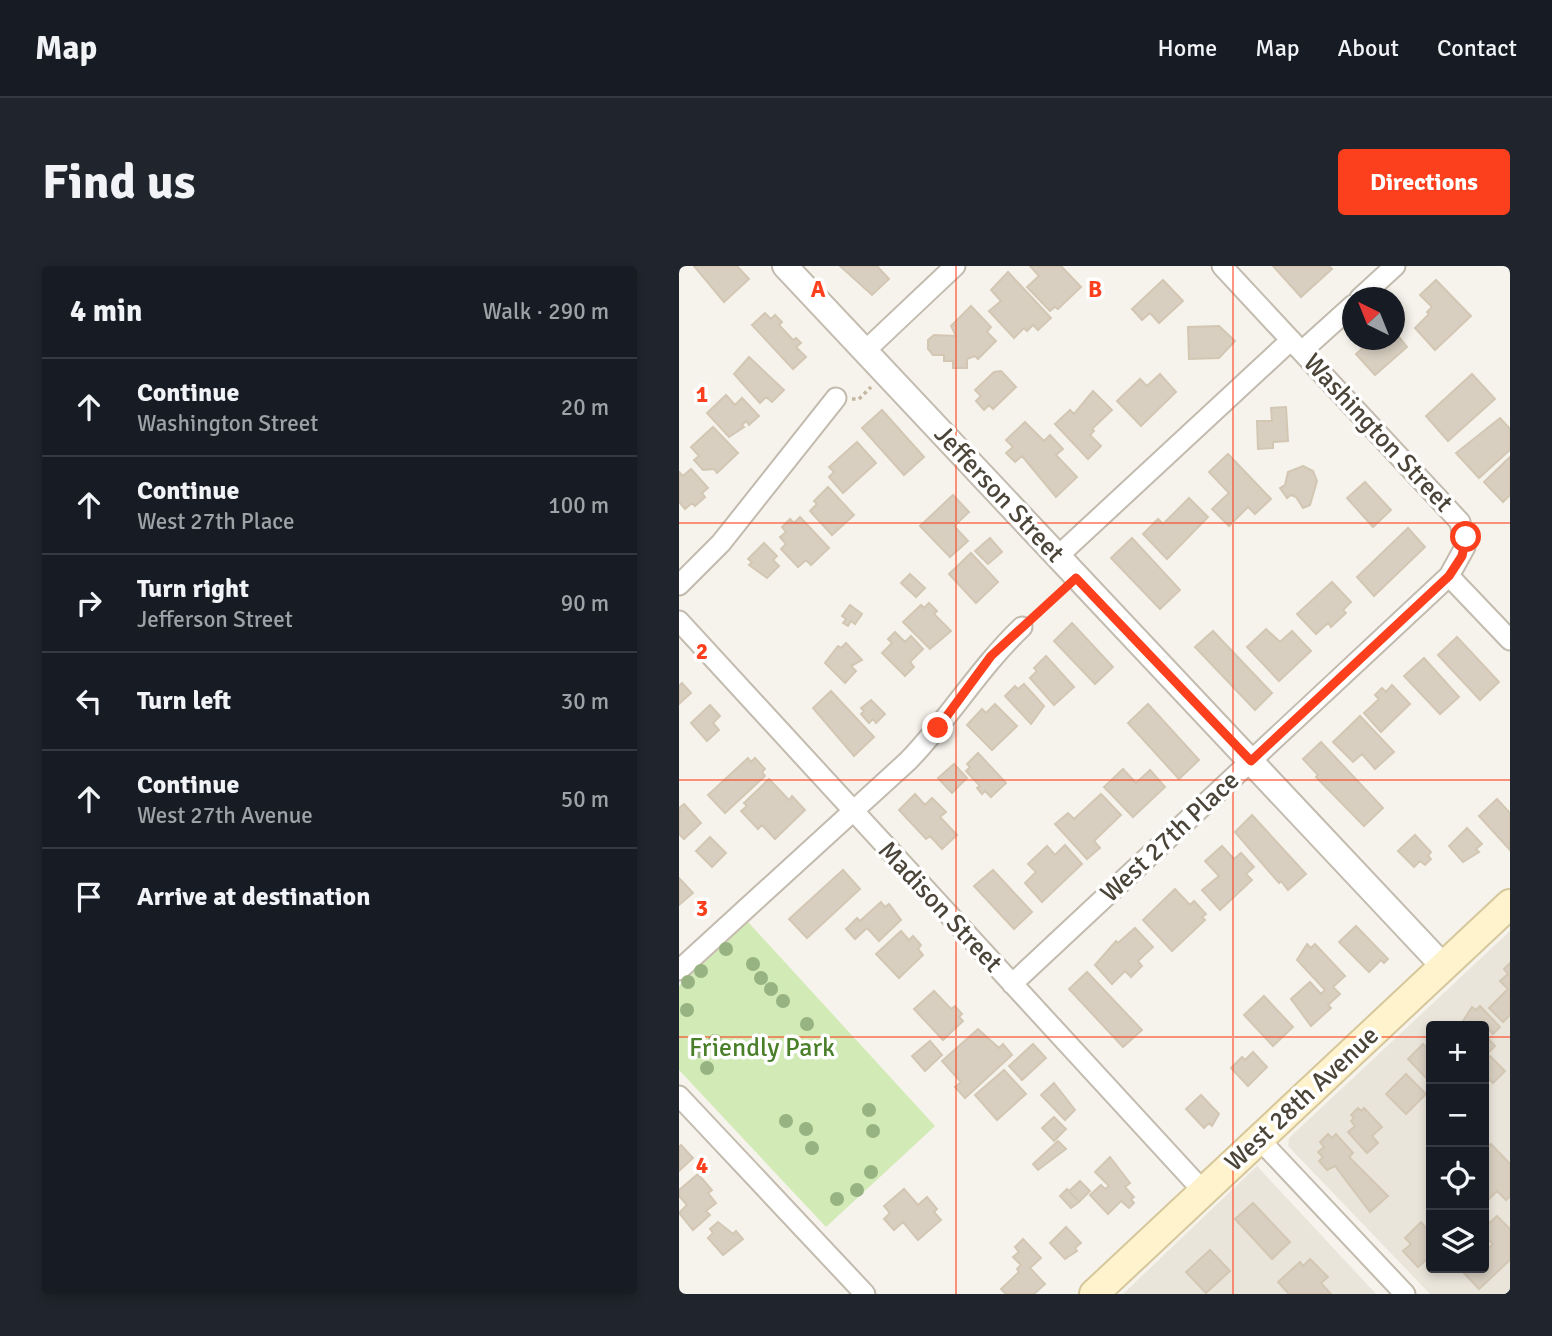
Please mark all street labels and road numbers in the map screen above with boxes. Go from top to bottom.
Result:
street label: Washington Street [1296,347,1460,519]
street label: Jefferson Street [927,419,1071,569]
street label: West 27th Place [1094,765,1246,909]
street label: Madison Street [871,835,1009,979]
street label: West 28th Avenue [1218,1020,1386,1178]

